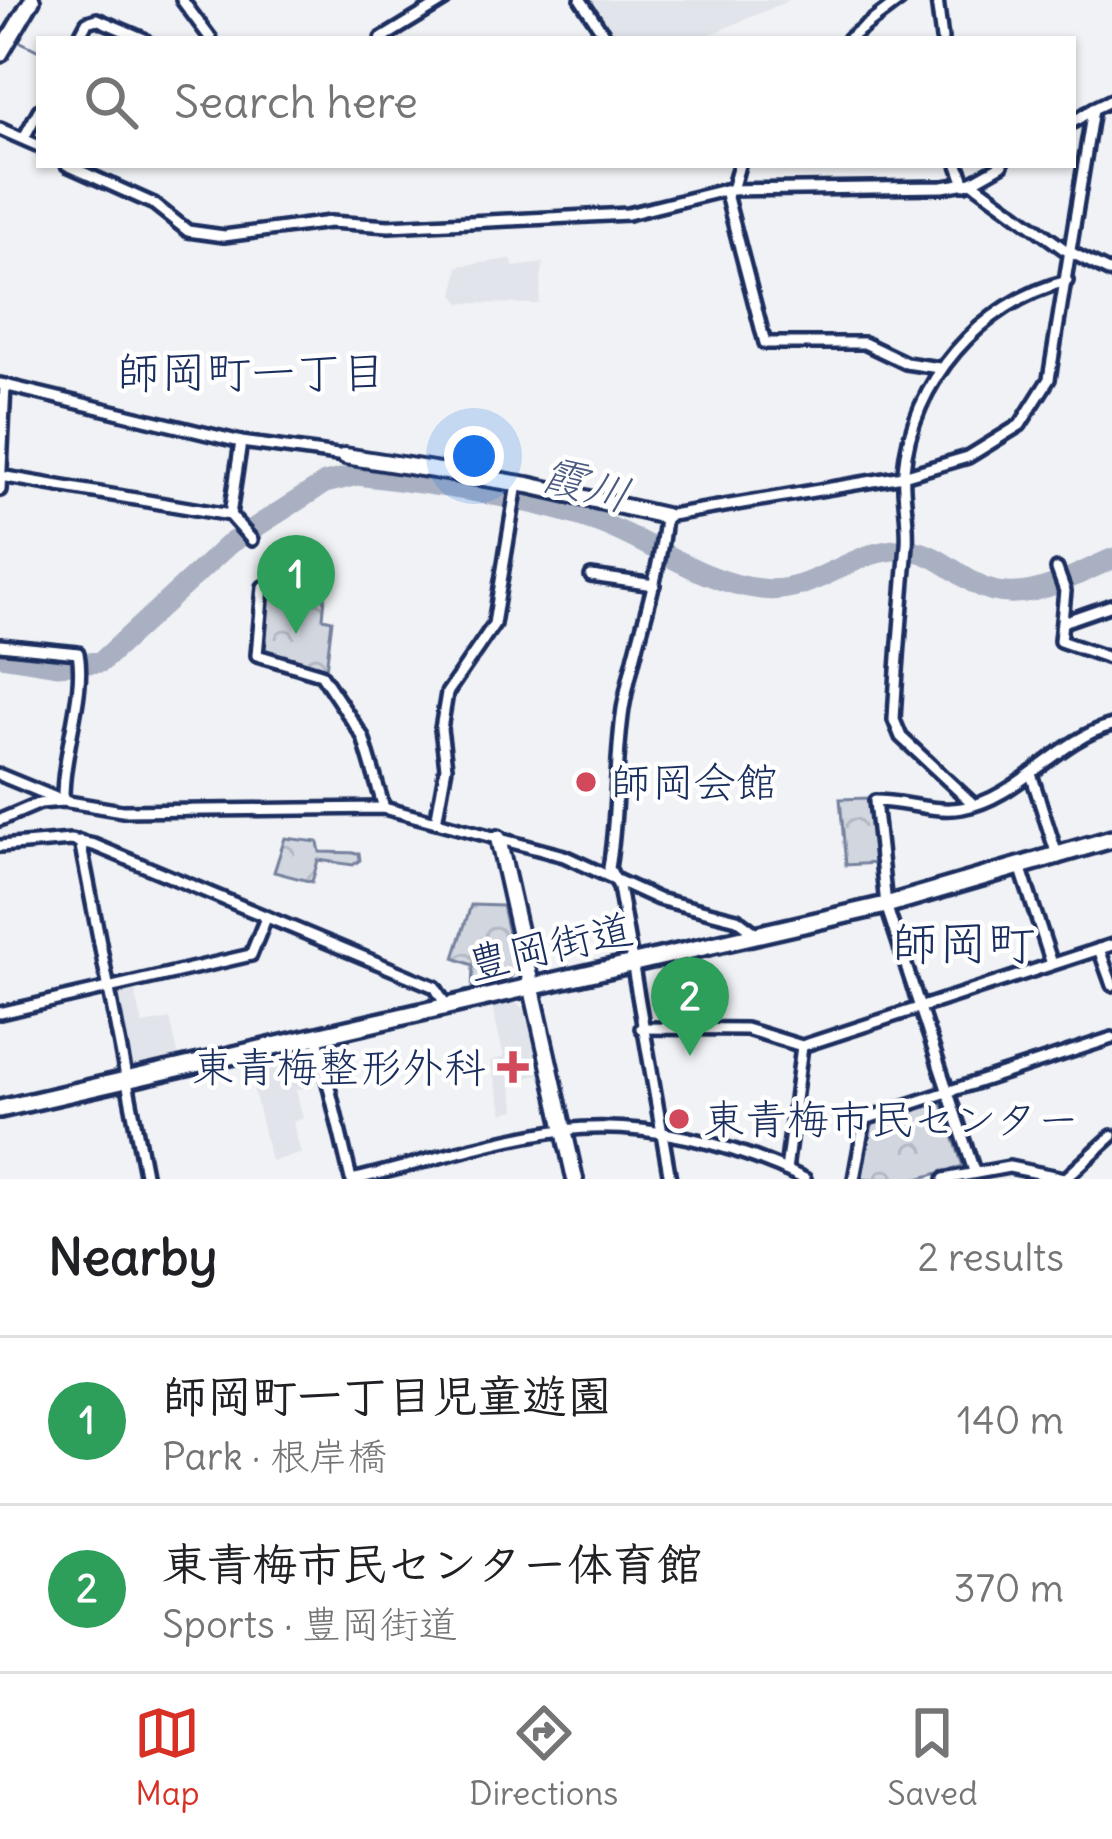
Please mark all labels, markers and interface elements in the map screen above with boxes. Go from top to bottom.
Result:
search box [36,36,1076,168]
icon: search [78,69,144,135]
text: Search here [174,74,418,130]
district label: 師岡町一丁目 [116,344,386,400]
your location [444,426,504,486]
water label: 霞川 [535,445,637,523]
pin: 1 [257,535,335,634]
place label: 師岡会館 [610,756,778,808]
marker: 師岡会館 [573,769,599,795]
street label: 豊岡街道 [462,902,638,990]
district label: 師岡町 [891,913,1035,973]
pin: 2 [651,957,729,1056]
place label: 東青梅整形外科 [192,1041,486,1093]
marker: 東青梅整形外科 [497,1051,529,1083]
place label: 東青梅市民センター [703,1093,1079,1145]
marker: 東青梅市民センター [666,1106,692,1132]
text: Nearby [48,1225,217,1289]
text: 2 results [917,1233,1064,1282]
text: 師岡町一丁目児童遊園 [162,1368,612,1424]
text: 1 [79,1396,95,1445]
text: 140 m [957,1396,1064,1445]
text: Park · 根岸橋 [162,1432,387,1481]
text: 東青梅市民センター体育館 [162,1536,702,1592]
text: 2 [76,1564,98,1613]
text: 370 m [954,1564,1064,1613]
text: Sports · 豊岡街道 [162,1600,458,1649]
tab: Map [134,1700,200,1814]
tab: Directions [469,1700,618,1814]
tab: Saved [887,1700,978,1814]

